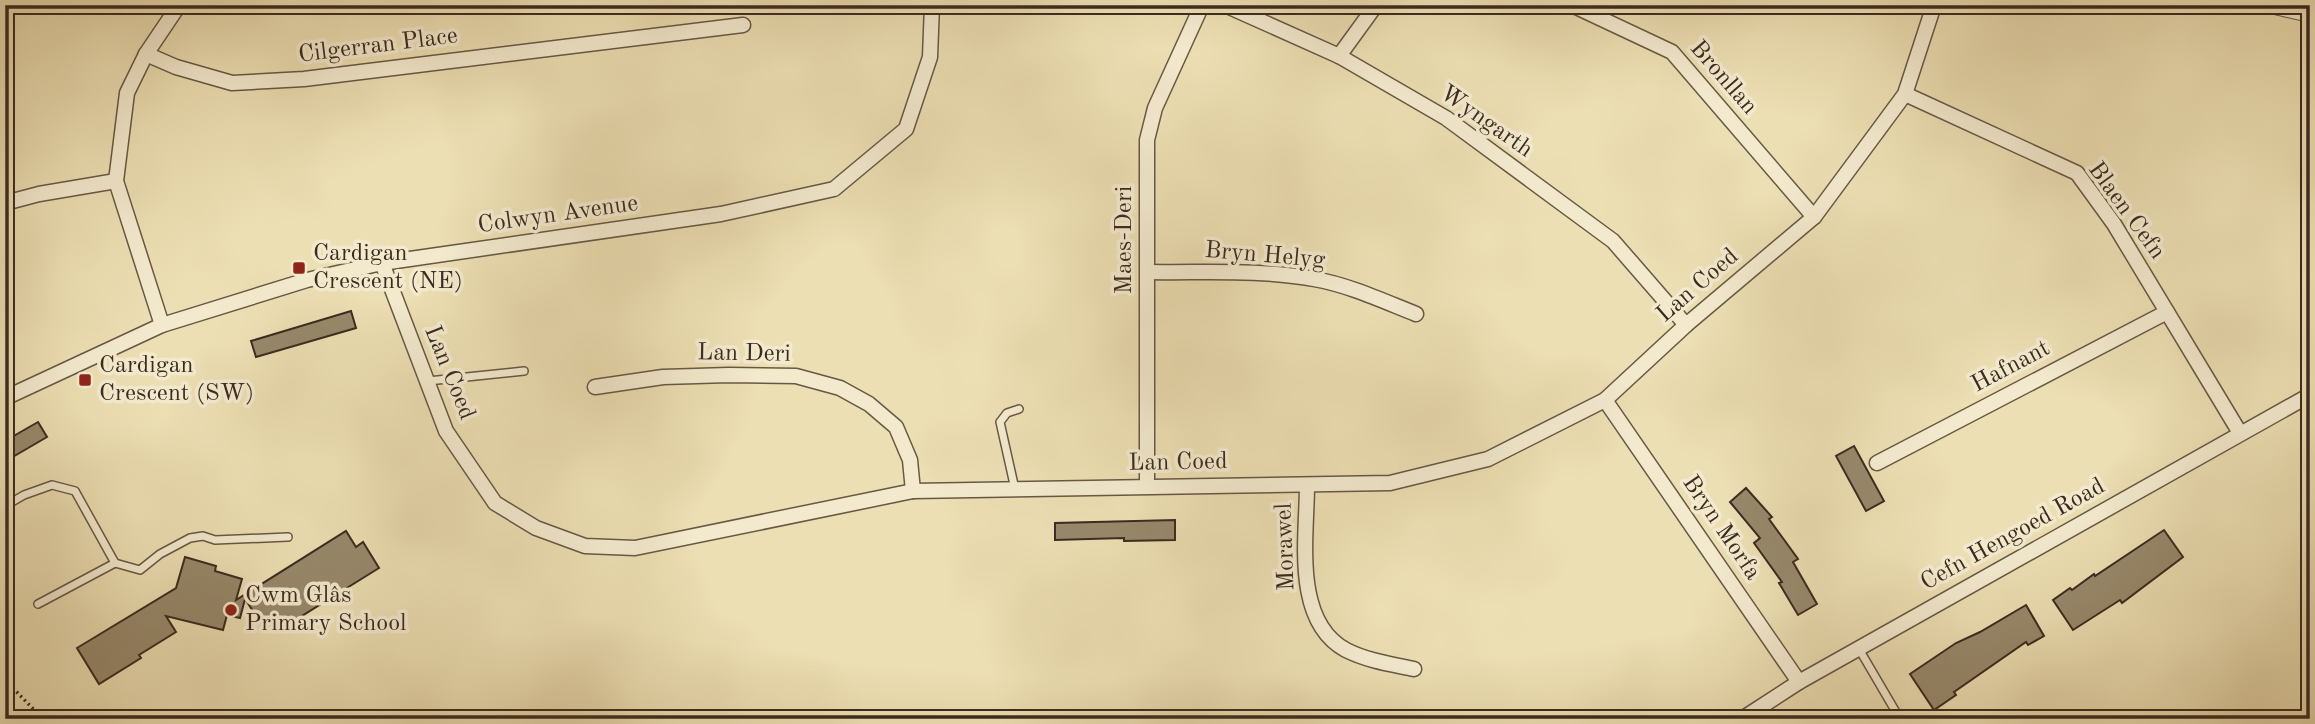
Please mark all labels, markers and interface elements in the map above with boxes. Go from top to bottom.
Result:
street label: Cilgerran Place [297,24,459,68]
street label: Bronllan [1685,37,1761,119]
street label: Wyngarth [1435,81,1537,163]
street label: Blaen Cefn [2083,158,2169,264]
street label: Maes-Deri [1113,186,1137,294]
street label: Colwyn Avenue [476,192,640,238]
street label: Bryn Helyg [1204,239,1326,273]
place label: Cardigan Crescent (NE) [313,242,463,294]
street label: Lan Coed [1653,244,1743,328]
marker: Cardigan Crescent (NE) [291,260,307,276]
street label: Lan Coed [419,323,479,423]
street label: Hafnant [1968,336,2054,398]
street label: Lan Deri [697,341,791,367]
place label: Cardigan Crescent (SW) [99,354,254,406]
marker: Cardigan Crescent (SW) [77,372,93,388]
street label: Lan Coed [1128,450,1228,476]
street label: Bryn Morfa [1677,471,1765,585]
street label: Cefn Hengoed Road [1917,475,2109,595]
street label: Morawel [1272,503,1300,591]
place label: Cwm Glâs Primary School [245,584,407,636]
marker: Cwm Glâs Primary School [223,602,239,618]

